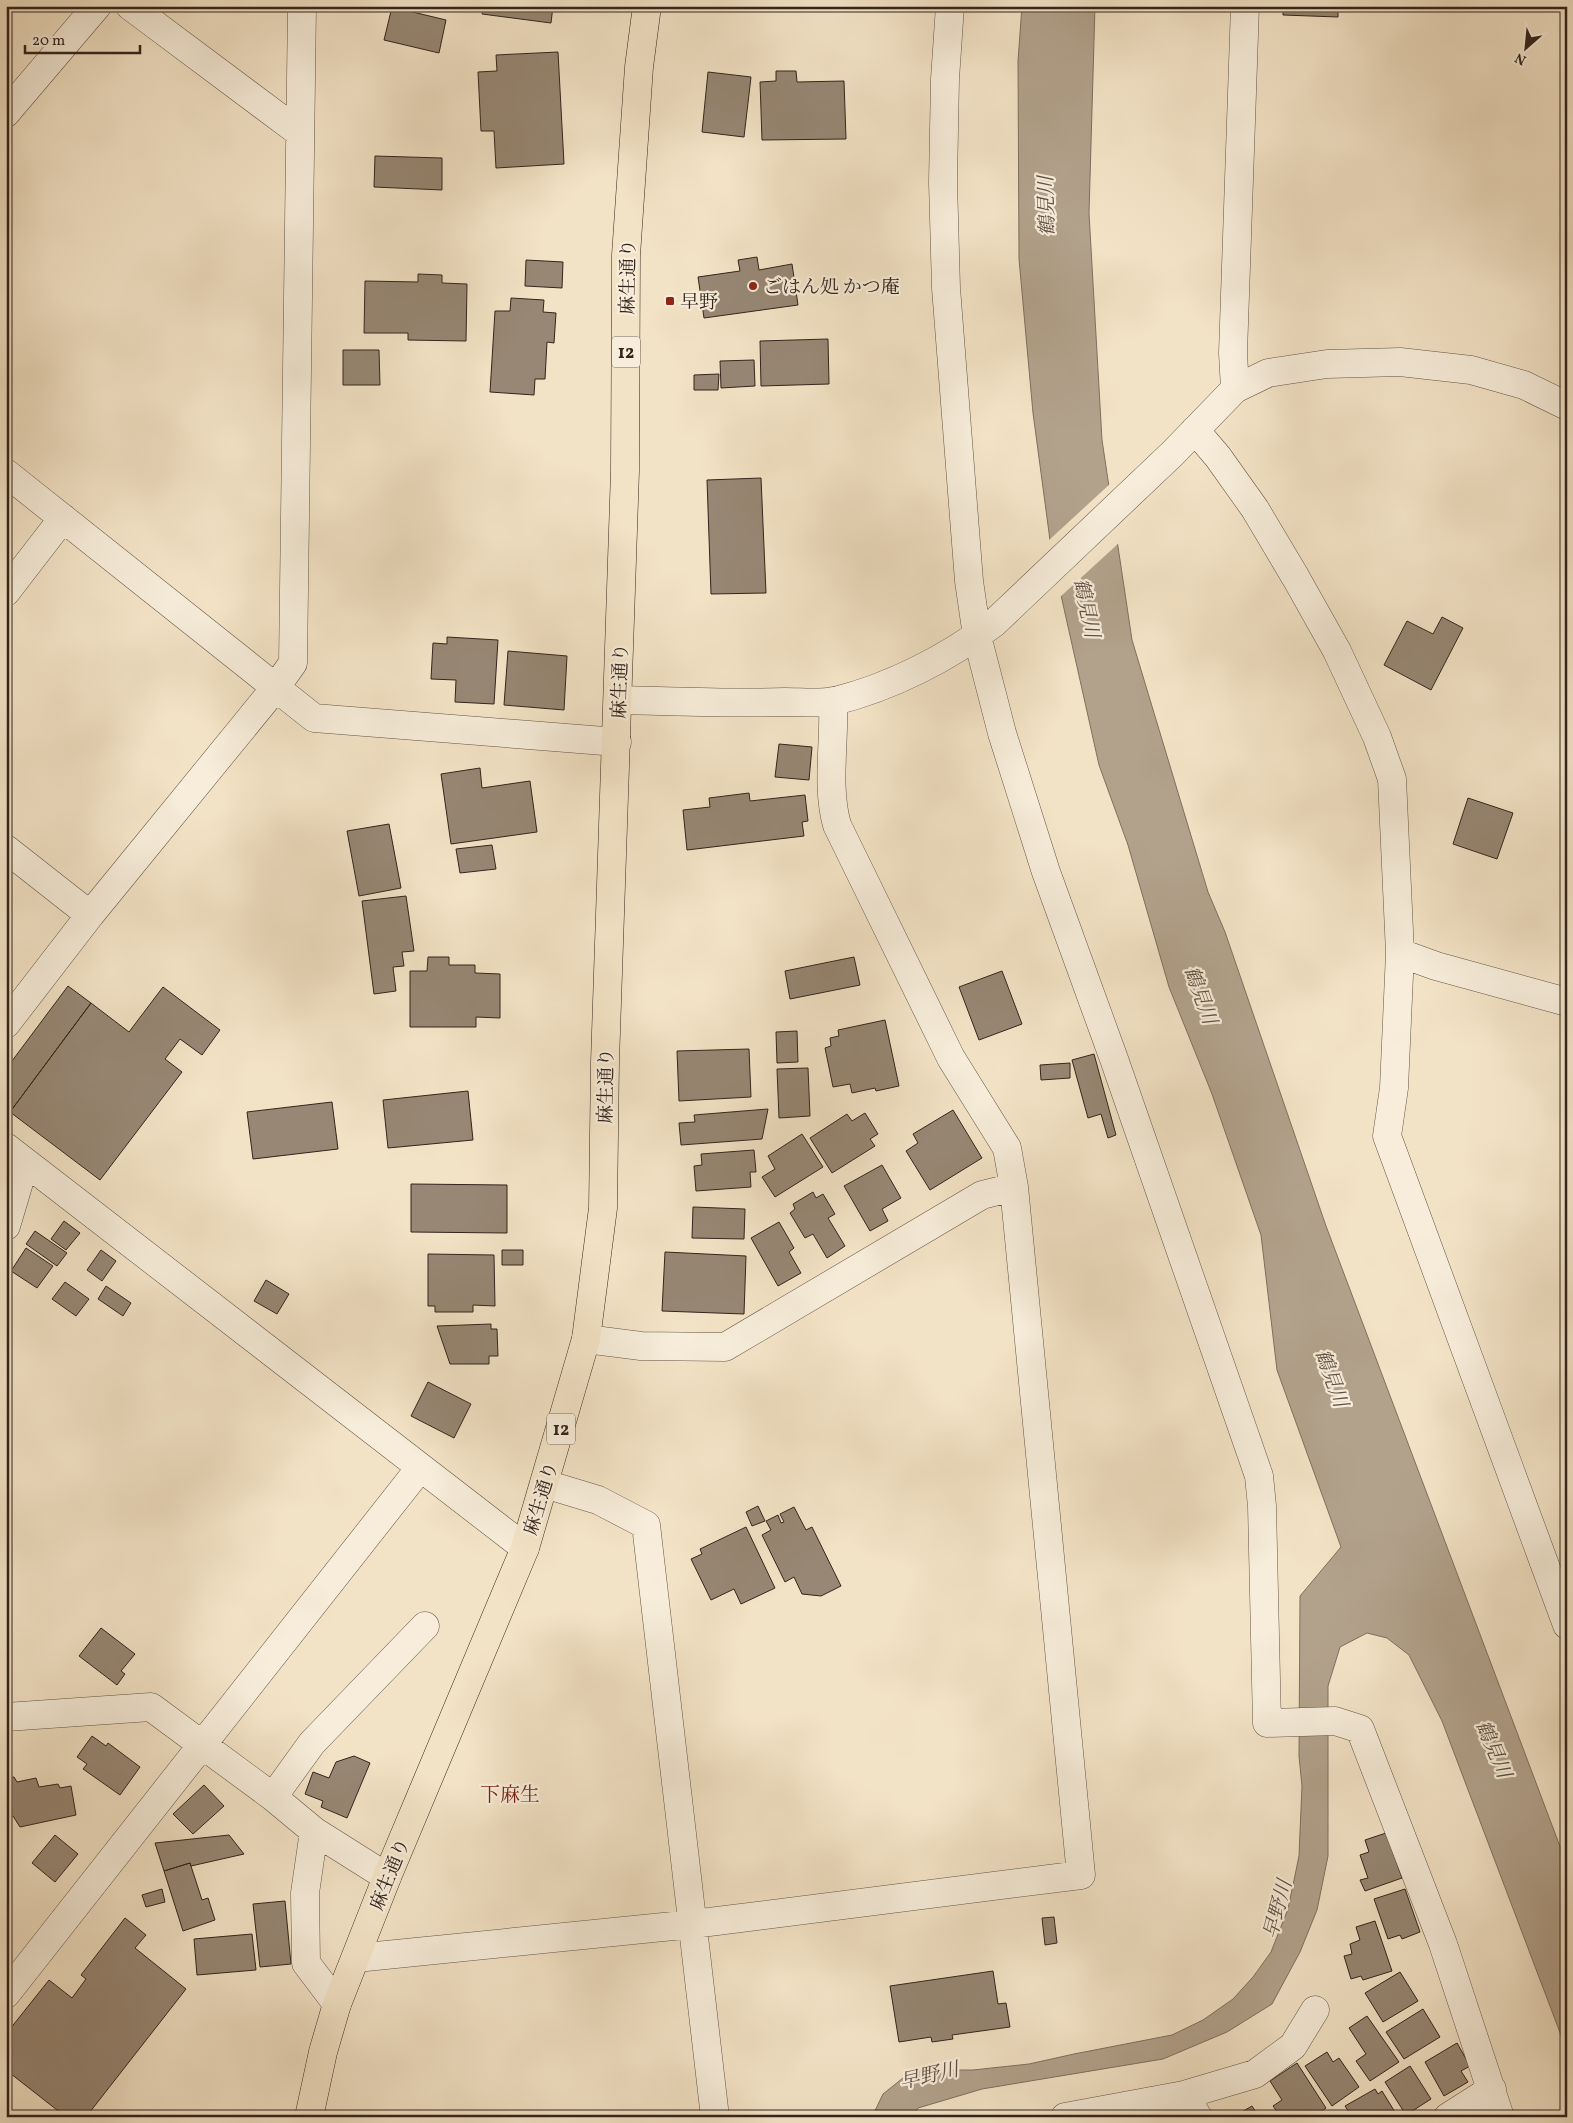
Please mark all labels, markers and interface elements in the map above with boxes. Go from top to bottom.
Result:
scale bar [25,22,140,54]
north arrow [1500,22,1550,72]
text: 20 m [32,31,65,52]
text: N [1512,47,1530,69]
water label: 鶴見川 [1033,173,1063,236]
street label: 麻生通り [615,239,643,315]
place label: ごはん処 かつ庵 [763,275,900,301]
marker: ごはん処 かつ庵 [747,280,759,292]
place label: 早野 [680,290,718,316]
marker: 早野 [664,295,676,307]
road number: 12 [612,337,640,368]
water label: 鶴見川 [1065,576,1105,643]
street label: 麻生通り [607,643,635,720]
water label: 鶴見川 [1176,963,1223,1031]
street label: 麻生通り [593,1048,621,1124]
water label: 鶴見川 [1307,1346,1354,1414]
road number: 12 [547,1414,575,1445]
street label: 麻生通り [518,1458,565,1539]
water label: 鶴見川 [1468,1717,1518,1785]
district label: 下麻生 [480,1782,540,1810]
street label: 麻生通り [365,1835,417,1915]
water label: 早野川 [1258,1875,1301,1942]
water label: 早野川 [897,2056,964,2097]

